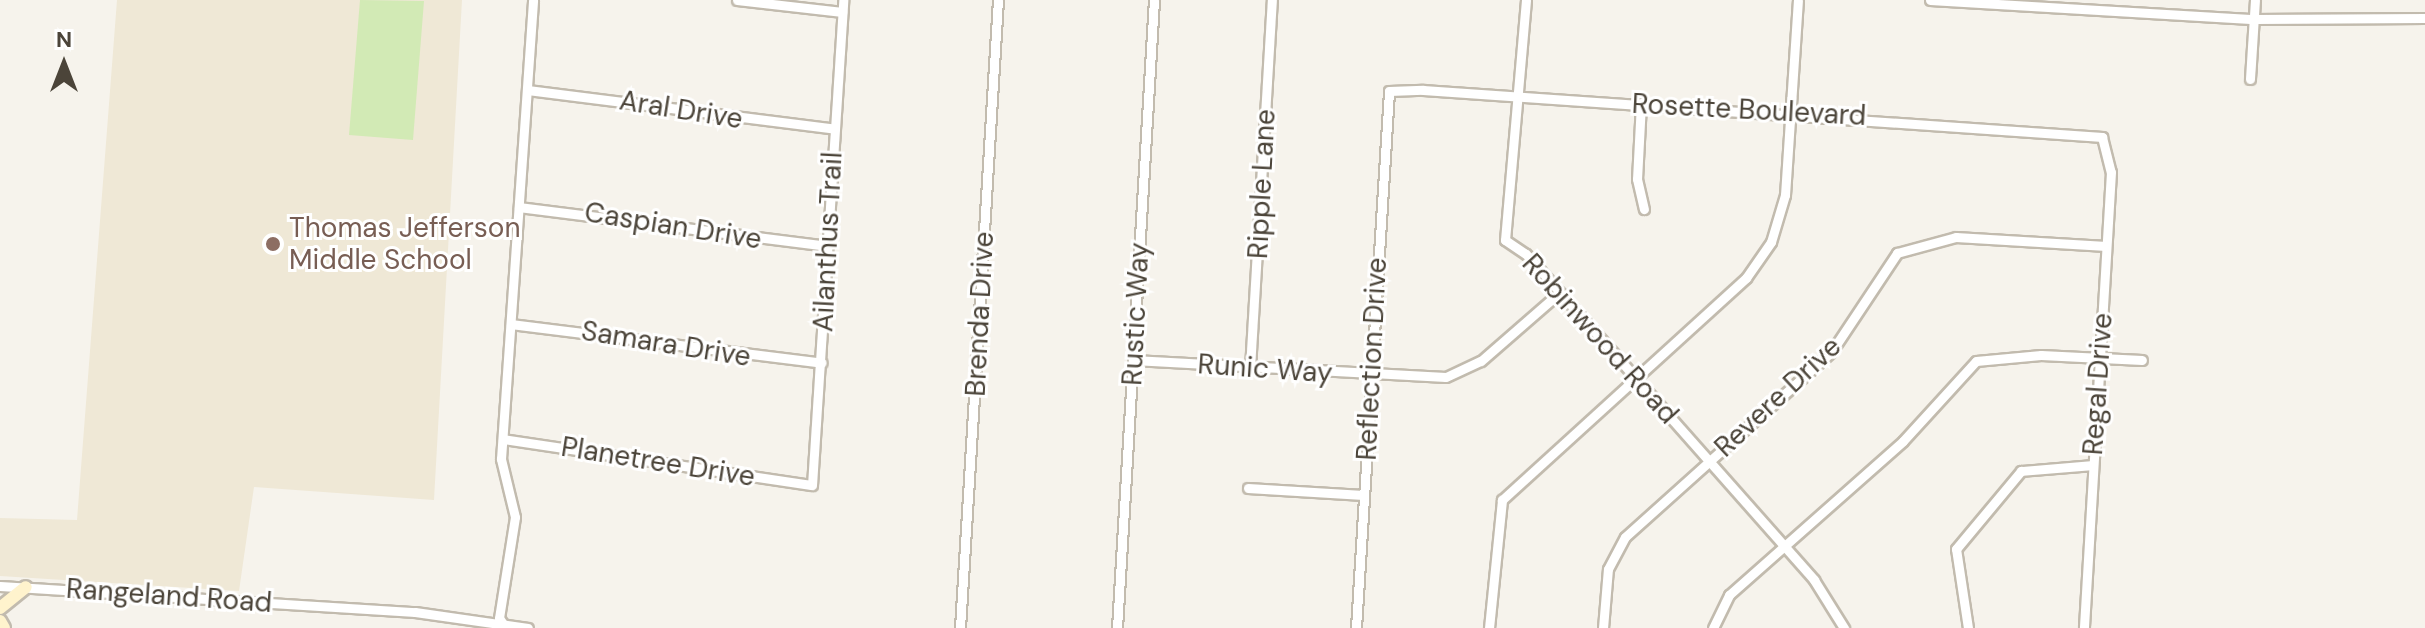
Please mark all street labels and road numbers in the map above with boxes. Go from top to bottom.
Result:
street label: Aral Drive [617,84,745,136]
street label: Rosette Boulevard [1631,87,1867,133]
street label: Ripple Lane [1241,108,1283,260]
street label: Ailanthus Trail [807,151,849,333]
street label: Caspian Drive [582,195,764,257]
street label: Brenda Drive [959,231,1001,397]
street label: Rustic Way [1115,242,1157,386]
street label: Robinwood Road [1515,247,1685,431]
street label: Reflection Drive [1350,257,1394,461]
street label: Regal Drive [2076,312,2120,456]
street label: Samara Drive [579,314,753,374]
street label: Revere Drive [1708,330,1848,464]
street label: Runic Way [1196,348,1334,390]
street label: Planetree Drive [559,430,757,494]
street label: Rangeland Road [65,572,273,620]

